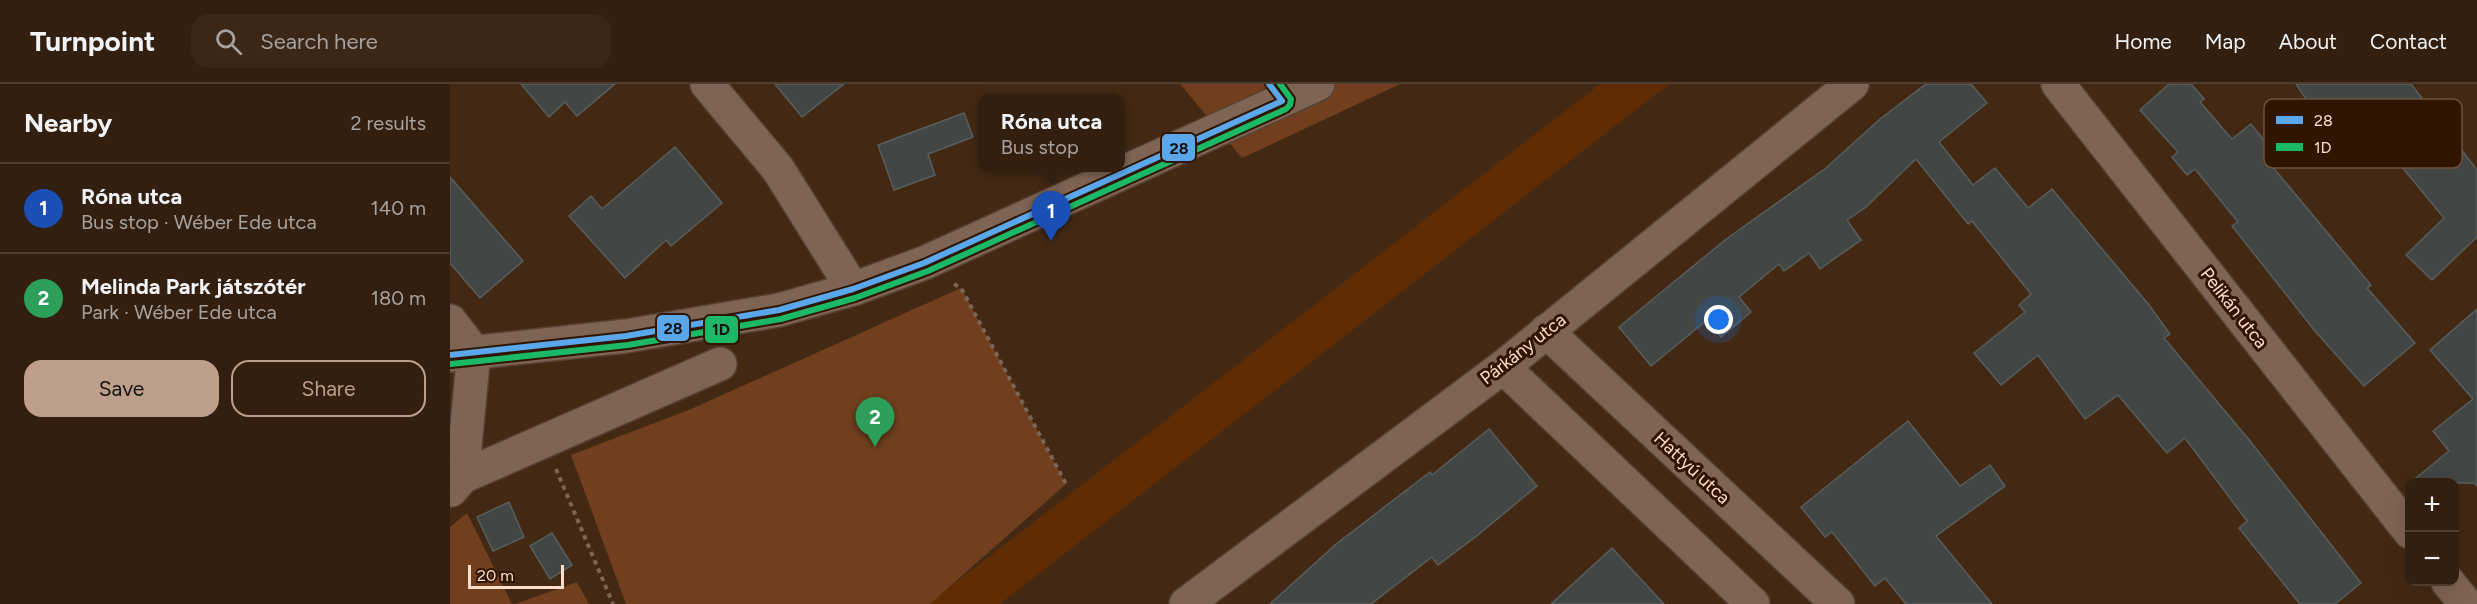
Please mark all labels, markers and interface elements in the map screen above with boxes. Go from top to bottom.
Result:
search box [191,14,611,68]
text: Turnpoint [30,24,155,58]
icon: search [212,25,245,58]
text: Search here [260,28,378,55]
text: Home [2115,29,2172,54]
text: Map [2205,29,2246,54]
text: About [2279,29,2337,54]
text: Contact [2370,29,2447,54]
popup [978,94,1125,172]
legend [2264,99,2462,168]
text: Nearby [24,107,112,139]
text: Róna utca [1001,108,1102,135]
text: 2 results [350,111,426,135]
text: 28 [2314,111,2333,130]
line badge: 28 [1161,133,1196,162]
text: Bus stop [1001,135,1079,159]
text: 1D [2314,138,2332,157]
text: 28 [1169,139,1189,158]
text: Róna utca [81,183,182,210]
pin: 1 [1032,192,1070,241]
text: 1 [39,196,48,220]
text: 140 m [371,196,426,220]
text: Bus stop · Wéber Ede utca [81,210,317,234]
street label: Pelikán utca [2196,263,2272,353]
text: Melinda Park játszótér [81,273,306,300]
text: 2 [38,286,49,310]
text: 180 m [371,286,426,310]
text: Park · Wéber Ede utca [81,300,277,324]
your location [1704,305,1733,334]
street label: Párkány utca [1476,309,1570,389]
line badge: 28 [656,314,690,342]
line badge: 1D [704,315,739,344]
text: 28 [663,319,683,338]
text: 1D [712,320,730,339]
button: Save [24,360,219,417]
button: Share [231,360,426,417]
pin: 2 [856,398,894,447]
street label: Hattyú utca [1649,427,1735,509]
map controls [2405,478,2459,586]
button: + [2405,478,2459,532]
button: − [2405,532,2459,586]
scale bar [468,562,564,590]
text: 20 m [477,566,514,585]

